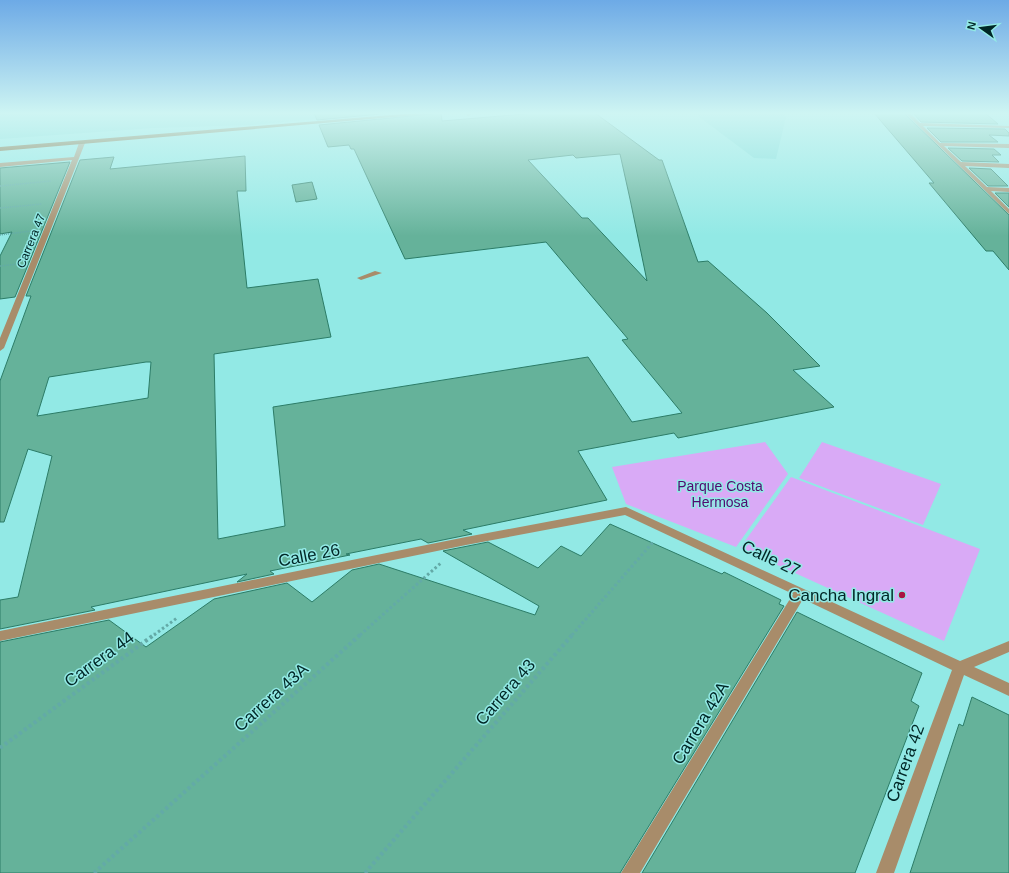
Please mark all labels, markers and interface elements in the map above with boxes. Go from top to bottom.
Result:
north arrow [961,8,1001,48]
text: N [965,20,978,31]
street label: Carrera 47 [14,211,48,270]
park label: Parque Costa Hermosa [677,478,763,510]
street label: Calle 27 [739,537,803,580]
street label: Calle 26 [277,540,342,571]
place label: Cancha Ingral [788,586,894,605]
marker: Cancha Ingral [897,590,907,600]
street label: Carrera 44 [61,628,138,691]
street label: Carrera 43 [472,655,539,729]
street label: Carrera 43A [231,659,313,735]
street label: Carrera 42A [668,678,733,768]
street label: Carrera 42 [883,722,928,805]

